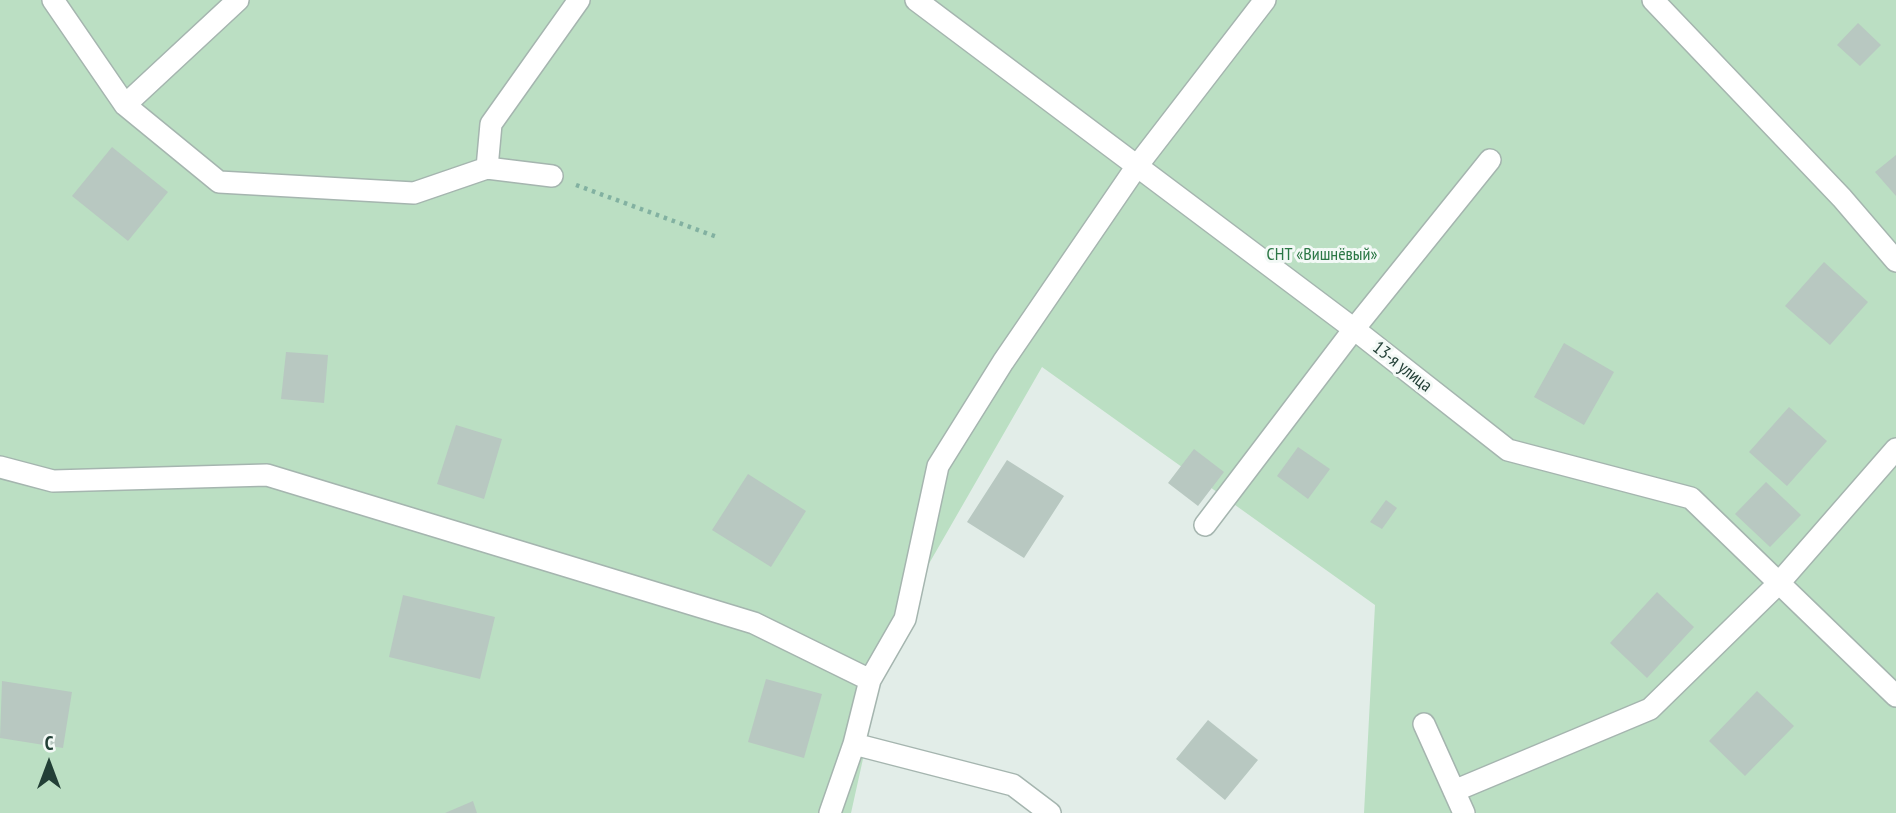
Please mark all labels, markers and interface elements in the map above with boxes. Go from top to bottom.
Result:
park label: СНТ «Вишнёвый» [1267,244,1377,266]
street label: 13-я улица [1368,337,1436,397]
north arrow [14,729,84,799]
text: С [45,731,53,755]

